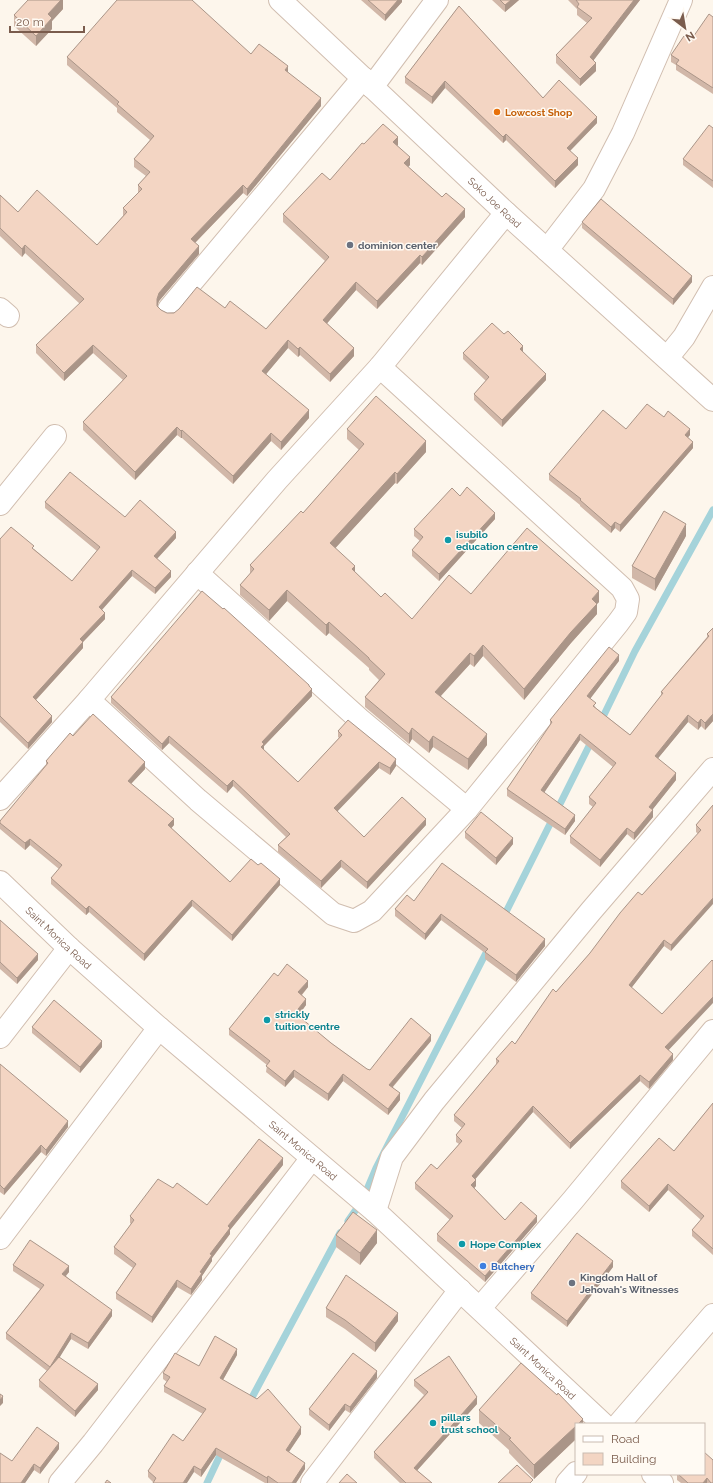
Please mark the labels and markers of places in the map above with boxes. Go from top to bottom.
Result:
marker: Lowcost Shop [492,107,502,117]
place label: Lowcost Shop [505,107,573,118]
marker: dominion center [345,240,355,250]
place label: dominion center [358,240,437,251]
place label: isubilo education centre [456,529,538,552]
marker: isubilo education centre [443,535,453,545]
place label: strickly tuition centre [275,1009,340,1032]
marker: strickly tuition centre [262,1015,272,1025]
marker: Hope Complex [457,1239,467,1249]
place label: Hope Complex [470,1239,542,1250]
marker: Butchery [478,1261,488,1271]
place label: Butchery [491,1261,535,1272]
place label: Kingdom Hall of Jehovah's Witnesses [580,1272,679,1295]
marker: Kingdom Hall of Jehovah's Witnesses [567,1278,577,1288]
place label: pillars trust school [441,1412,499,1435]
marker: pillars trust school [428,1418,438,1428]

